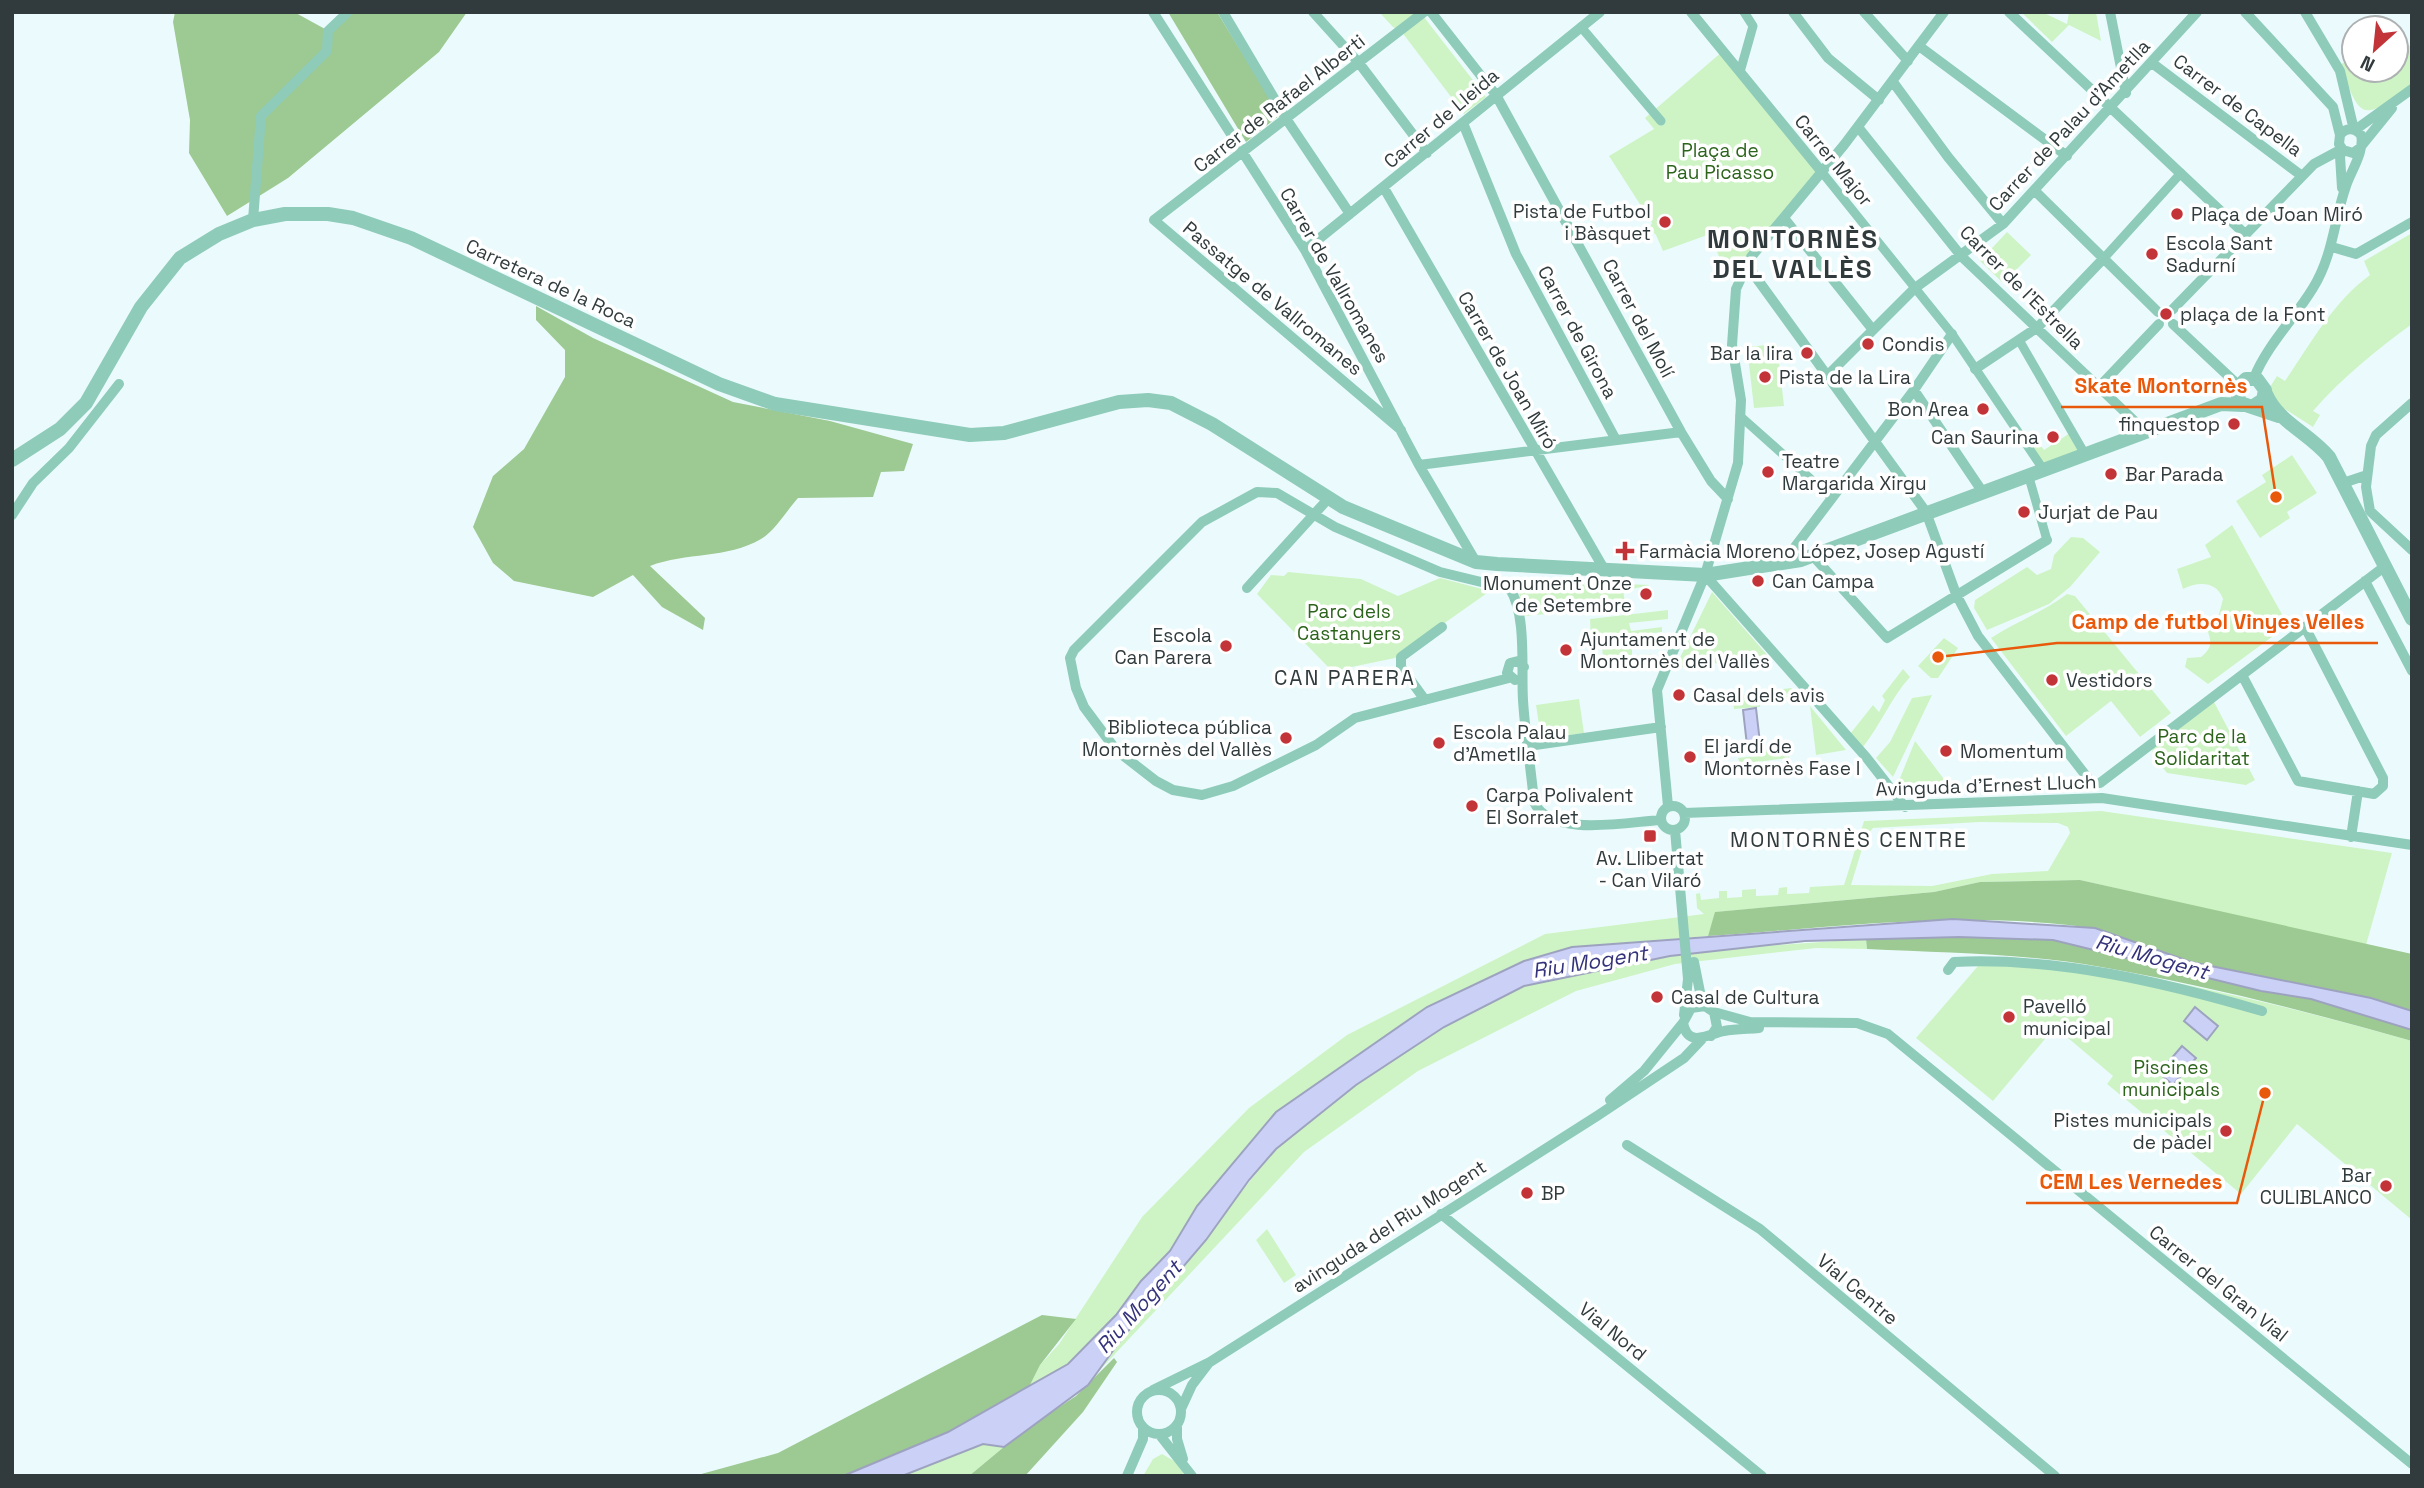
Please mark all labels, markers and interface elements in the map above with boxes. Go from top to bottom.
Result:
north arrow [2340,14,2410,84]
street label: Carrer de Rafael Alberti [1188,29,1370,178]
street label: Carrer de Palau d'Ametlla [1983,34,2156,217]
street label: Carrer de Capella [2168,49,2307,162]
text: N [2356,50,2379,78]
street label: Carrer de Lleida [1379,63,1504,174]
street label: Carrer Major [1789,109,1878,211]
park label: Plaça de Pau Picasso [1666,138,1774,185]
street label: Carrer de Vallromanes [1274,183,1395,367]
place label: Pista de Futbol i Bàsquet [1513,199,1651,246]
place label: Plaça de Joan Miró [2191,202,2363,227]
marker: Plaça de Joan Miró [2169,206,2185,222]
marker: Pista de Futbol i Bàsquet [1657,214,1673,230]
street label: Passatge de Vallromanes [1178,216,1368,381]
street label: Carrer de l'Estrella [1954,220,2089,355]
district label: MONTORNÈS DEL VALLÈS [1707,222,1879,286]
place label: Escola Sant Sadurní [2166,231,2273,278]
street label: Carretera de la Roca [462,233,640,334]
marker: Escola Sant Sadurní [2144,246,2160,262]
street label: Carrer del Molí [1597,255,1680,382]
street label: Carrer de Girona [1532,261,1623,403]
street label: Carrer de Joan Miró [1452,287,1563,454]
place label: plaça de la Font [2180,302,2326,327]
marker: plaça de la Font [2158,306,2174,322]
place label: Condis [1882,332,1945,357]
marker: Condis [1860,336,1876,352]
place label: Bar la lira [1710,341,1793,366]
marker: Bar la lira [1799,345,1815,361]
place label: Pista de la Lira [1779,365,1911,390]
callout: Skate Montornès [2061,365,2262,407]
marker: Pista de la Lira [1757,369,1773,385]
text: Skate Montornès [2075,372,2247,399]
place label: Bon Area [1887,397,1969,422]
marker: Bon Area [1975,401,1991,417]
place label: finquestop [2118,412,2220,437]
marker: finquestop [2226,416,2242,432]
place label: Can Saurina [1931,425,2039,450]
marker: Can Saurina [2045,429,2061,445]
place label: Teatre Margarida Xirgu [1782,449,1927,496]
place label: Bar Parada [2125,462,2223,487]
marker: Teatre Margarida Xirgu [1760,464,1776,480]
marker: Bar Parada [2103,466,2119,482]
place label: Jurjat de Pau [2038,500,2158,525]
marker: Jurjat de Pau [2016,504,2032,520]
place label: Farmàcia Moreno López, Josep Agustí [1639,539,1985,564]
marker: Farmàcia Moreno López, Josep Agustí [1617,543,1633,559]
place label: Can Campa [1772,569,1874,594]
place label: Monument Onze de Setembre [1483,571,1632,618]
marker: Can Campa [1750,573,1766,589]
marker: Monument Onze de Setembre [1638,586,1654,602]
park label: Parc dels Castanyers [1297,599,1401,646]
callout: Camp de futbol Vinyes Velles [2057,601,2378,643]
text: Camp de futbol Vinyes Velles [2072,608,2365,635]
place label: Escola Can Parera [1114,623,1212,670]
place label: Ajuntament de Montornès del Vallès [1580,627,1770,674]
marker: Escola Can Parera [1218,638,1234,654]
marker: Ajuntament de Montornès del Vallès [1558,642,1574,658]
district label: CAN PARERA [1274,664,1416,691]
place label: Vestidors [2066,668,2152,693]
marker: Vestidors [2044,672,2060,688]
place label: Casal dels avis [1693,683,1825,708]
marker: Casal dels avis [1671,687,1687,703]
place label: Biblioteca pública Montornès del Vallès [1082,715,1272,762]
place label: Escola Palau d'Ametlla [1453,720,1566,767]
park label: Parc de la Solidaritat [2154,724,2250,771]
marker: Biblioteca pública Montornès del Vallès [1278,730,1294,746]
place label: El jardí de Montornès Fase I [1704,734,1860,781]
marker: Escola Palau d'Ametlla [1431,735,1447,751]
place label: Momentum [1960,739,2064,764]
marker: Momentum [1938,743,1954,759]
marker: El jardí de Montornès Fase I [1682,749,1698,765]
street label: Avinguda d'Ernest Lluch [1875,769,2097,802]
place label: Carpa Polivalent El Sorralet [1486,783,1633,830]
marker: Carpa Polivalent El Sorralet [1464,798,1480,814]
district label: MONTORNÈS CENTRE [1730,826,1968,853]
marker: Av. Llibertat - Can Vilaró [1642,828,1658,844]
place label: Av. Llibertat - Can Vilaró [1596,846,1704,893]
water label: Riu Mogent [2093,928,2214,986]
water label: Riu Mogent [1531,939,1652,984]
place label: Casal de Cultura [1671,985,1820,1010]
marker: Casal de Cultura [1649,989,1665,1005]
place label: Pavelló municipal [2023,994,2111,1041]
marker: Pavelló municipal [2001,1009,2017,1025]
park label: Piscines municipals [2122,1055,2220,1102]
place label: Pistes municipals de pàdel [2054,1108,2212,1155]
marker: Pistes municipals de pàdel [2218,1123,2234,1139]
street label: avinguda del Riu Mogent [1287,1154,1491,1299]
callout: CEM Les Vernedes [2026,1161,2237,1203]
place label: Bar CULIBLANCO [2260,1163,2372,1210]
text: CEM Les Vernedes [2040,1168,2222,1195]
marker: Bar CULIBLANCO [2378,1178,2394,1194]
place label: BP [1541,1181,1565,1206]
marker: BP [1519,1185,1535,1201]
street label: Carrer del Gran Vial [2144,1220,2293,1347]
street label: Vial Centre [1812,1248,1903,1331]
water label: Riu Mogent [1090,1253,1189,1359]
street label: Vial Nord [1574,1296,1652,1366]

